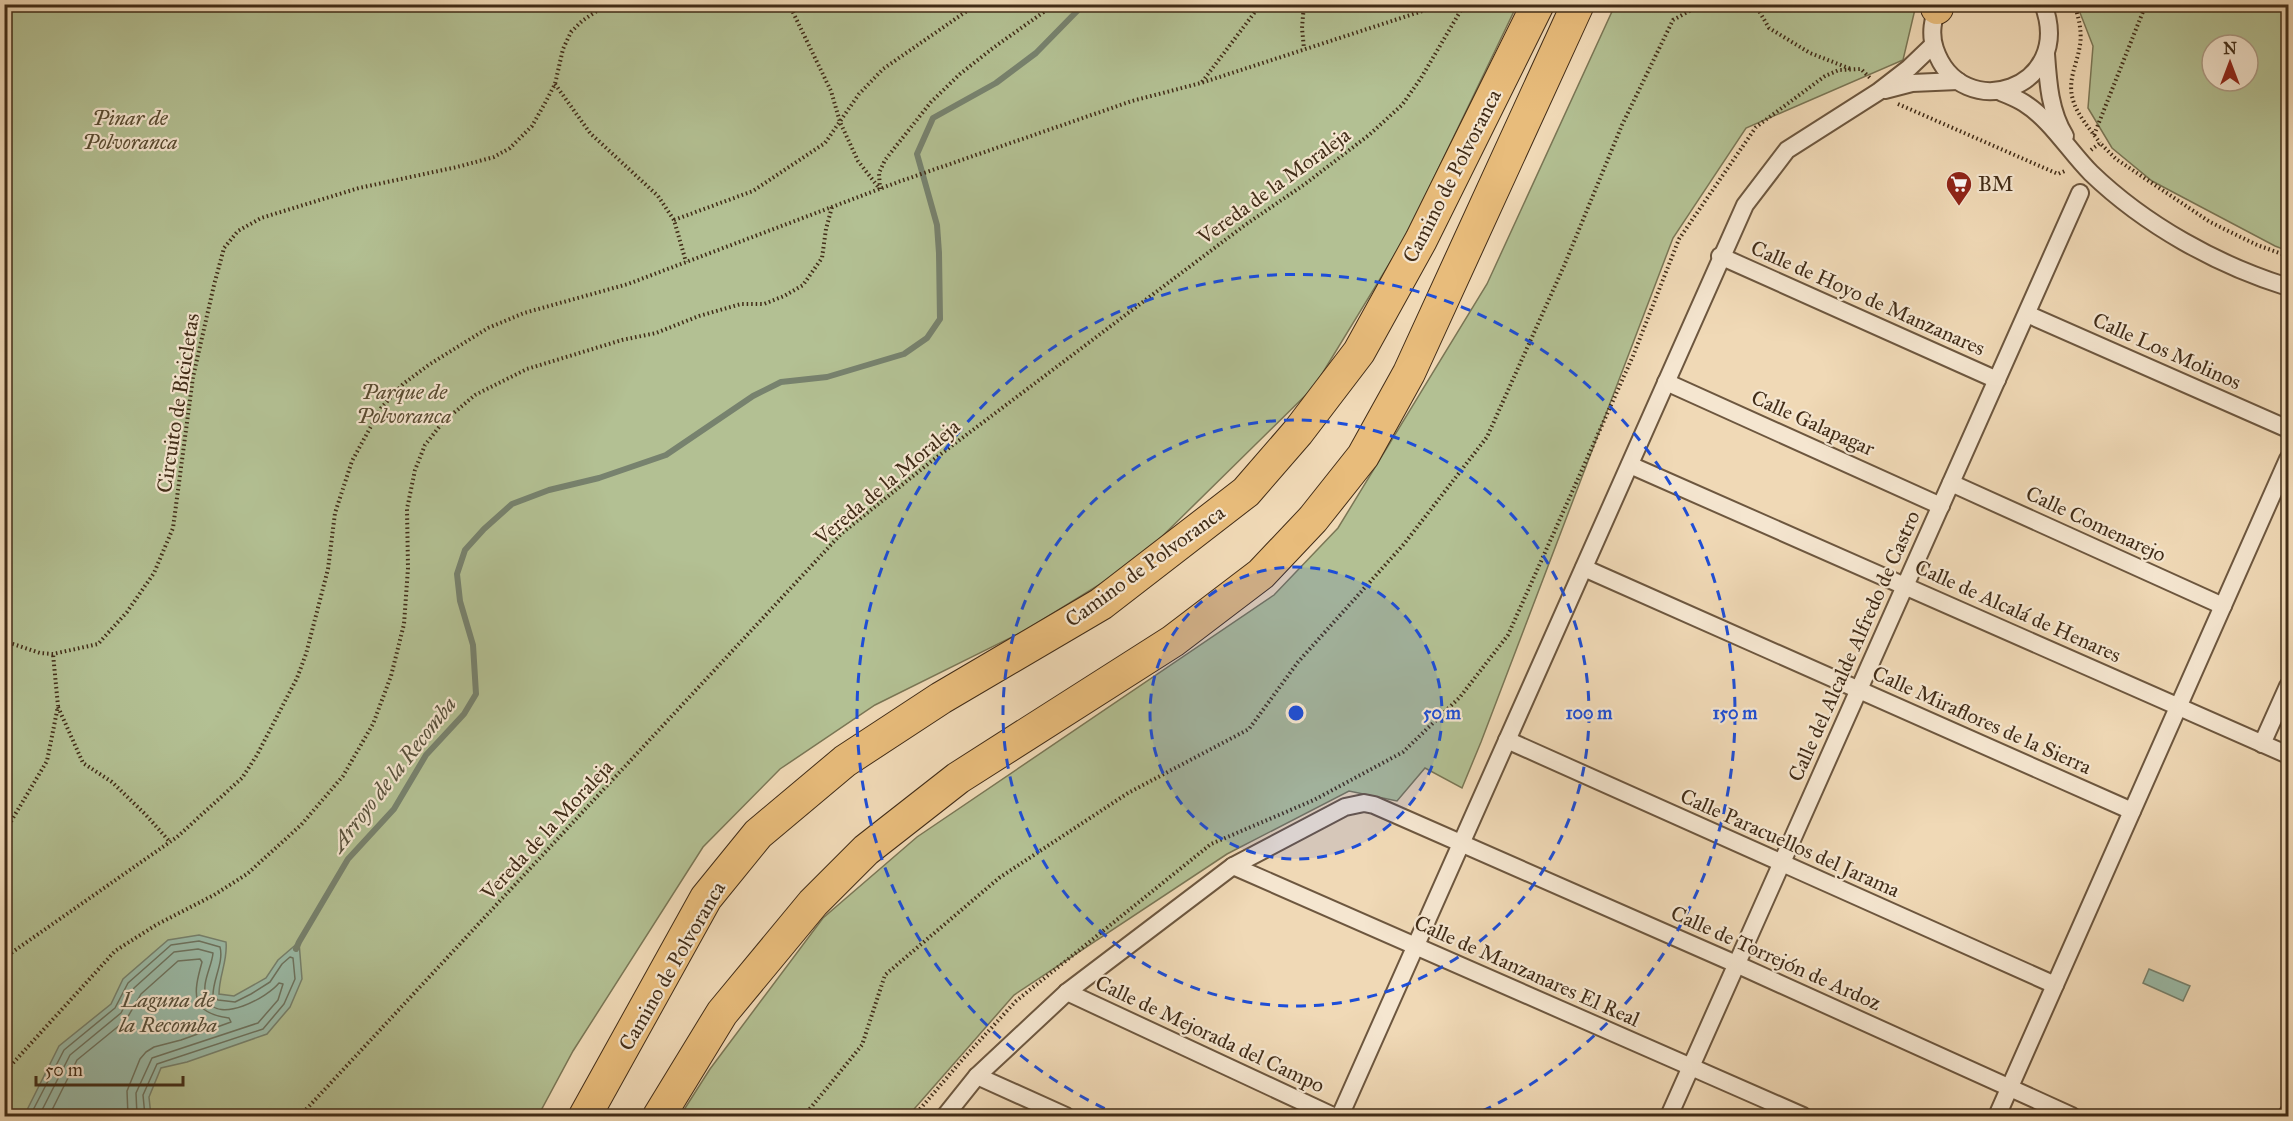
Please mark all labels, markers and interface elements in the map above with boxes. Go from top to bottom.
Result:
north arrow [2200,33,2260,93]
text: N [2223,39,2237,58]
street label: Camino de Polvoranca [1397,85,1507,267]
park label: Pinar de Polvoranca [82,105,178,155]
street label: Vereda de la Moraleja [1192,122,1355,251]
supermarket icon: BM [1944,169,1974,207]
place label: BM [1978,171,2013,197]
street label: Calle de Hoyo de Manzanares [1747,235,1989,361]
street label: Calle Los Molinos [2089,307,2245,395]
street label: Circuito de Bicicletas [151,311,205,495]
park label: Parque de Polvoranca [356,379,452,429]
street label: Calle Galapagar [1747,384,1879,462]
street label: Vereda de la Moraleja [808,413,965,551]
street label: Calle Comenarejo [2022,480,2170,568]
street label: Camino de Polvoranca [1060,499,1230,633]
street label: Calle del Alcalde Alfredo de Castro [1782,506,1926,786]
street label: Calle de Alcalá de Henares [1911,554,2125,668]
street label: Calle Miraflores de la Sierra [1868,660,2096,780]
water label: Arroyo de la Recomba [323,691,462,858]
text: 50 m [1423,702,1462,724]
text: 100 m [1566,702,1613,724]
text: 150 m [1713,702,1758,724]
centre of rings [1286,703,1306,723]
street label: Vereda de la Moraleja [475,754,619,906]
street label: Calle Paracuellos del Jarama [1676,783,1904,903]
street label: Camino de Polvoranca [613,877,731,1055]
street label: Calle de Torrejón de Ardoz [1667,900,1886,1016]
street label: Calle de Manzanares El Real [1410,909,1644,1033]
street label: Calle de Mejorada del Campo [1091,969,1329,1099]
water label: Laguna de la Recomba [118,986,217,1038]
scale bar [36,1049,183,1087]
text: 50 m [45,1059,83,1081]

